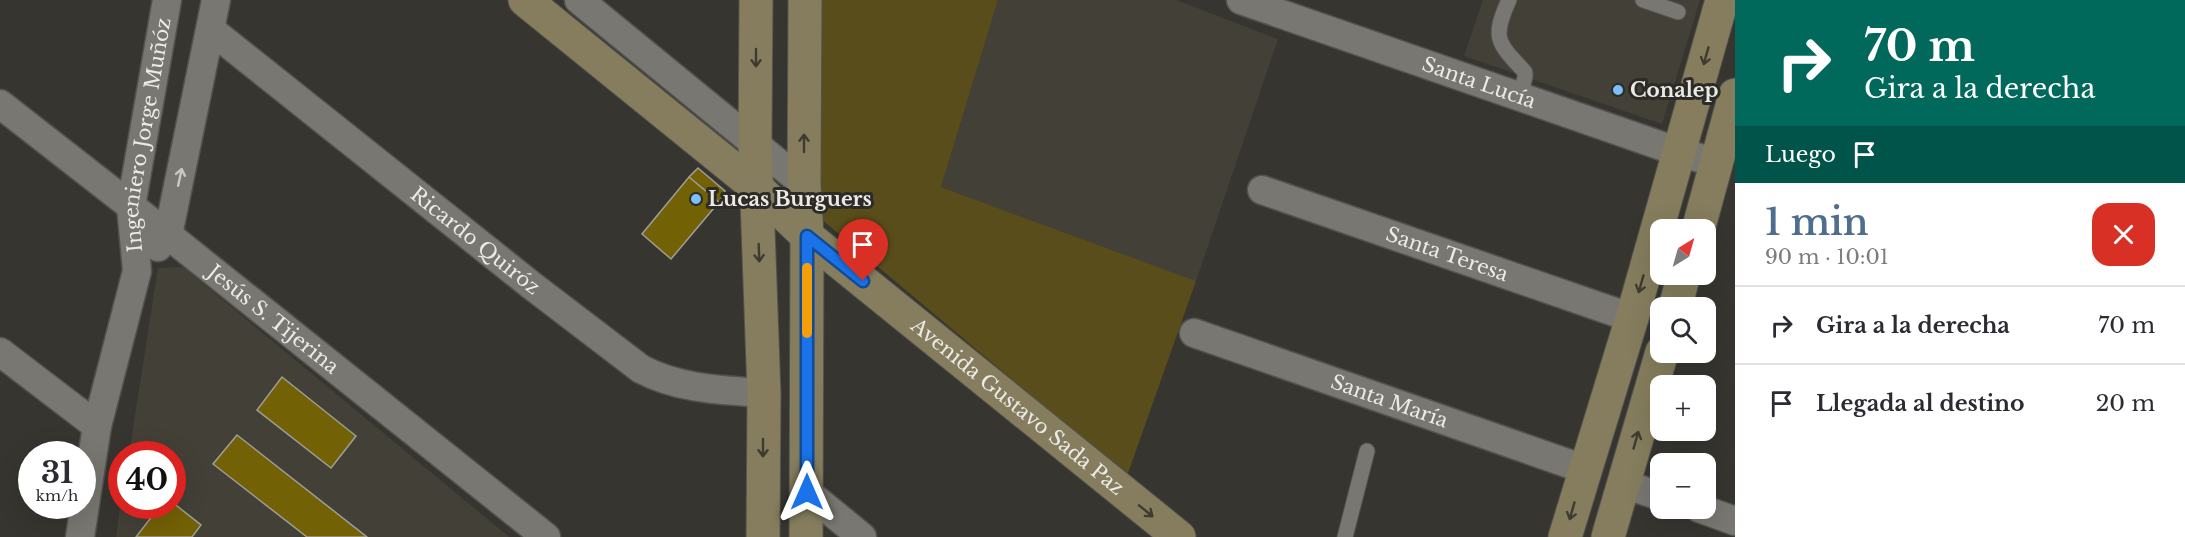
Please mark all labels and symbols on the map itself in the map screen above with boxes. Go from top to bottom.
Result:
street label: Ingeniero Jorge Muñóz [119,16,176,253]
one-way arrow [1700,46,1711,65]
one-way arrow [750,48,762,68]
street label: Santa Lucía [1419,52,1540,114]
place label: Conalep [1630,78,1718,102]
marker: Conalep [1611,83,1625,97]
one-way arrow [798,133,810,153]
one-way arrow [175,168,186,188]
street label: Ricardo Quiróz [406,182,545,300]
place label: Lucas Burguers [708,187,872,211]
marker: Lucas Burguers [689,192,703,206]
pin [837,219,888,281]
north arrow [1650,219,1716,285]
street label: Santa Teresa [1383,222,1512,287]
one-way arrow [753,243,765,263]
street label: Jesús S. Tijerina [201,258,344,379]
one-way arrow [1635,274,1646,293]
street label: Avenida Gustavo Sada Paz [906,313,1129,500]
street label: Santa María [1328,370,1452,433]
one-way arrow [1631,431,1642,450]
one-way arrow [757,438,769,458]
speed limit sign: 40 [108,441,186,519]
position arrow [775,460,839,524]
one-way arrow [1566,501,1577,520]
one-way arrow [1138,504,1154,517]

